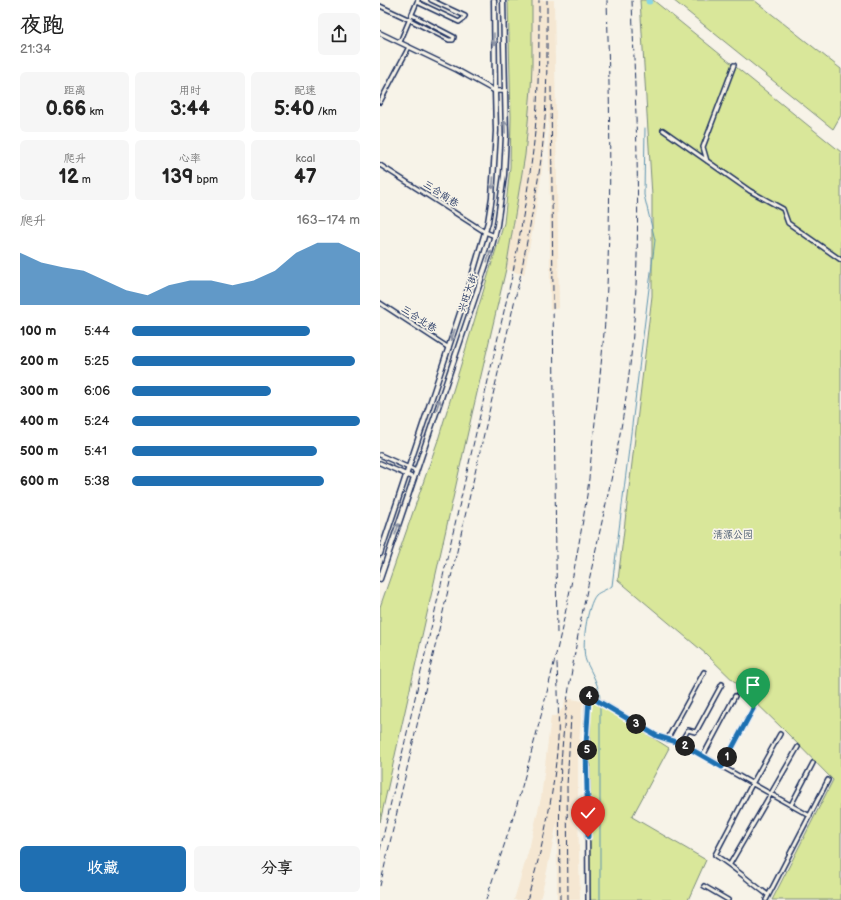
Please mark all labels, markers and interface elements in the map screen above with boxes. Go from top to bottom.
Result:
text: 夜跑 [20,12,64,39]
button: share [318,13,360,55]
one-way arrow [490,32,498,45]
text: 21:34 [20,41,51,57]
text: 距离 [64,84,86,97]
text: 用时 [179,84,201,97]
text: 配速 [294,84,316,97]
text: 0.66 [45,97,86,121]
text: 3:44 [170,97,210,121]
text: 5:40 [274,97,314,121]
text: km [86,105,104,118]
text: /km [314,105,337,118]
one-way arrow [501,121,509,134]
text: 爬升 [64,152,86,165]
text: 心率 [179,152,201,165]
text: kcal [295,152,315,165]
text: 12 [58,165,79,189]
text: 139 [162,165,194,189]
text: 47 [294,165,317,189]
text: m [79,173,91,186]
text: bpm [194,173,218,186]
one-way arrow [490,176,497,189]
street label: 三合南巷 [421,178,462,210]
text: 163–174 m [297,212,360,228]
text: 爬升 [20,213,46,229]
one-way arrow [485,250,493,262]
street label: 兴旺大街 [456,272,480,314]
street label: 三合北巷 [399,303,440,335]
text: 100 m [20,323,56,339]
text: 5:44 [84,323,110,339]
one-way arrow [448,329,456,341]
text: 200 m [20,353,58,369]
text: 5:25 [84,353,109,369]
text: 300 m [20,383,58,399]
text: 6:06 [84,383,110,399]
one-way arrow [435,399,442,412]
text: 400 m [20,413,58,429]
text: 5:24 [84,413,109,429]
text: 500 m [20,443,58,459]
text: 5:41 [84,443,107,459]
text: 600 m [20,473,59,489]
text: 5:38 [84,473,110,489]
one-way arrow [394,522,401,535]
park label: 清源公园 [713,529,753,541]
pin [736,668,770,709]
icon: arrive [742,674,764,696]
pin: 4 [579,686,599,706]
text: 4 [586,689,592,702]
pin: 3 [626,714,646,734]
text: 3 [633,717,639,730]
pin: 2 [675,736,695,756]
text: 2 [682,739,688,752]
pin: 5 [577,740,597,760]
text: 5 [584,743,590,756]
pin: 1 [717,747,737,767]
text: 1 [725,750,729,763]
pin [571,796,605,837]
icon: check [577,802,599,824]
button: 收藏 [20,846,186,892]
button: 分享 [194,846,360,892]

